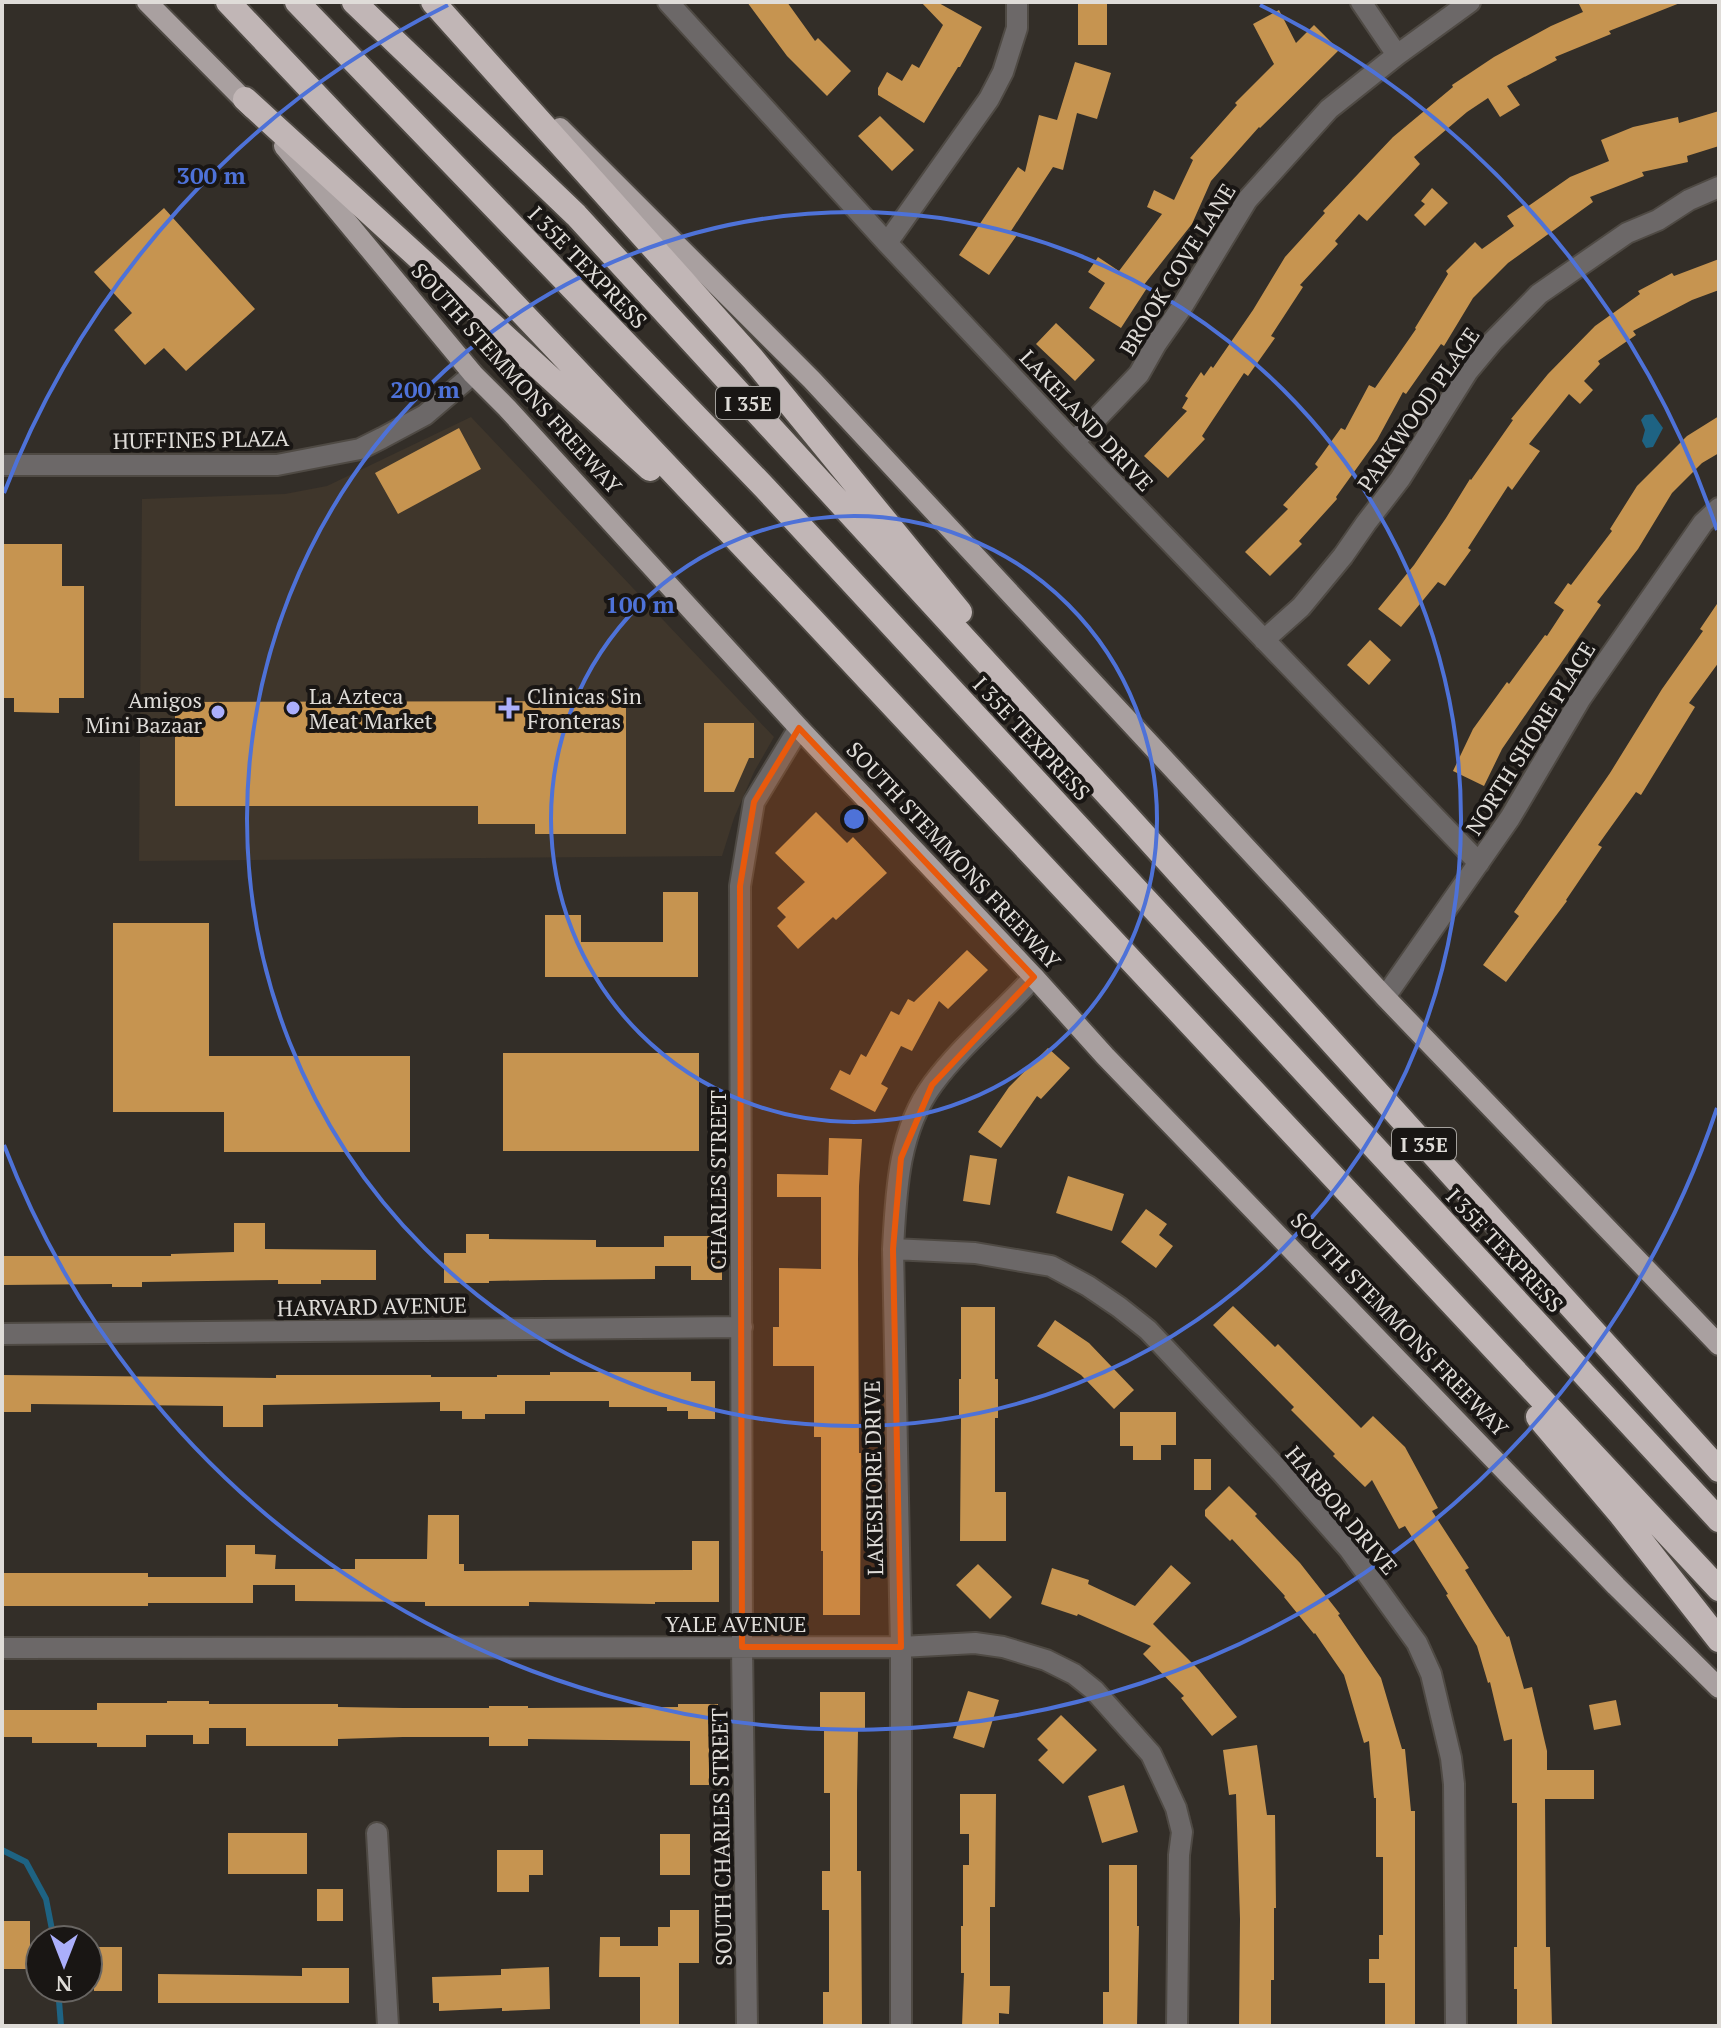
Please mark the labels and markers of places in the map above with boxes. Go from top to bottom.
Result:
place label: La Azteca Meat Market [309,681,433,735]
place label: Clinicas Sin Fronteras [527,681,642,735]
place label: Amigos Mini Bazaar [85,685,203,739]
marker: Clinicas Sin Fronteras [498,697,520,719]
marker: La Azteca Meat Market [284,699,302,717]
marker: Amigos Mini Bazaar [209,703,227,721]
centre of rings [840,805,868,833]

